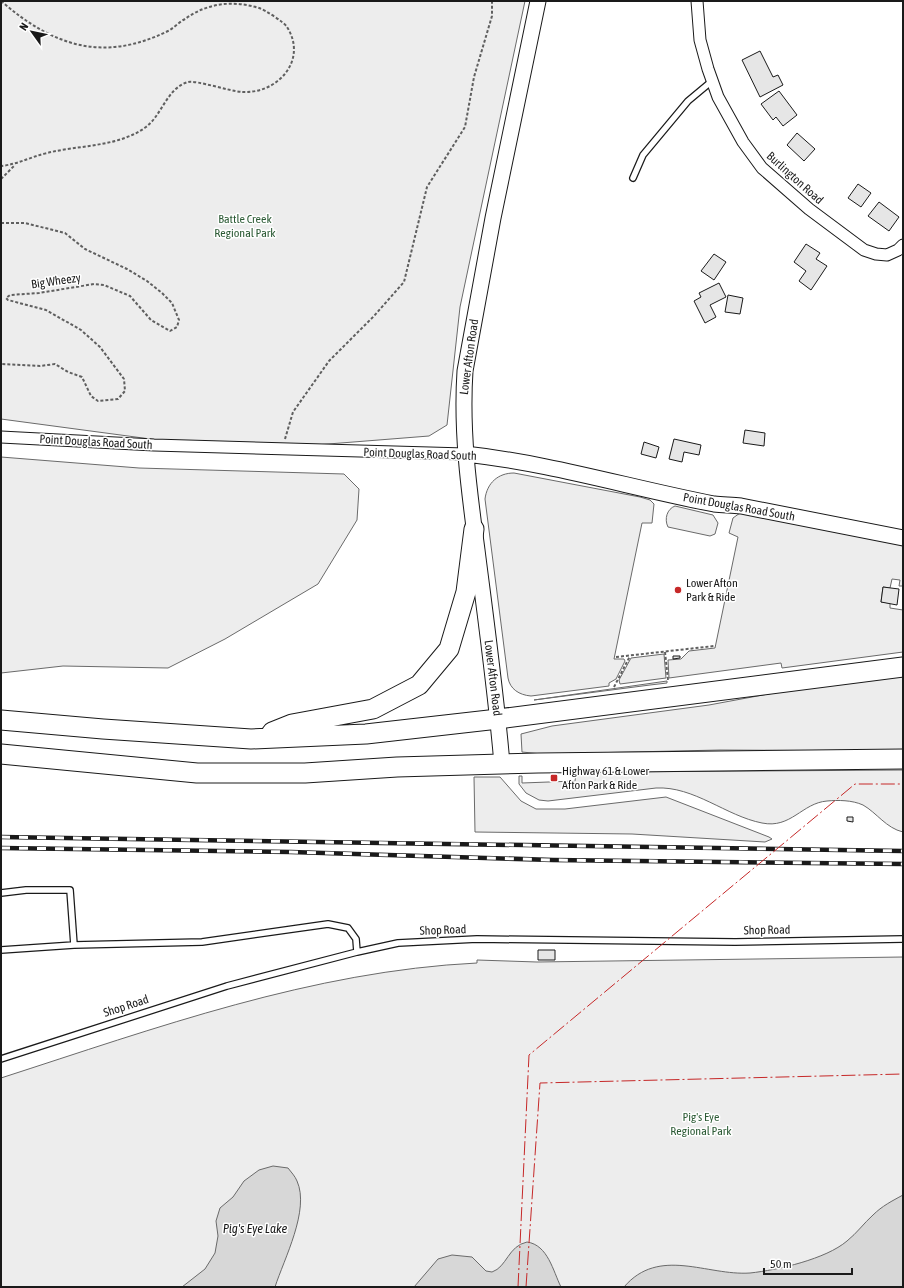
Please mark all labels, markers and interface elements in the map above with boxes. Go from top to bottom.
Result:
north arrow [12,12,52,52]
text: N [17,21,30,33]
street label: Burlington Road [764,149,826,207]
park label: Battle Creek Regional Park [214,212,276,240]
street label: Big Wheezy [30,271,82,291]
street label: Lower Afton Road [457,318,481,396]
street label: Point Douglas Road South [39,432,153,452]
street label: Point Douglas Road South [363,445,477,463]
street label: Point Douglas Road South [682,490,796,524]
place label: Lower Afton Park & Ride [686,576,738,604]
marker: Lower Afton Park & Ride [673,585,683,595]
street label: Lower Afton Road [481,639,505,717]
place label: Highway 61 & Lower Afton Park & Ride [562,764,649,792]
marker: Highway 61 & Lower Afton Park & Ride [549,773,559,783]
street label: Shop Road [419,922,467,938]
street label: Shop Road [744,923,790,937]
street label: Shop Road [102,992,150,1020]
park label: Pig's Eye Regional Park [670,1110,732,1138]
water label: Pig's Eye Lake [223,1221,287,1236]
scale bar [764,1250,852,1276]
text: 50 m [770,1257,792,1271]

